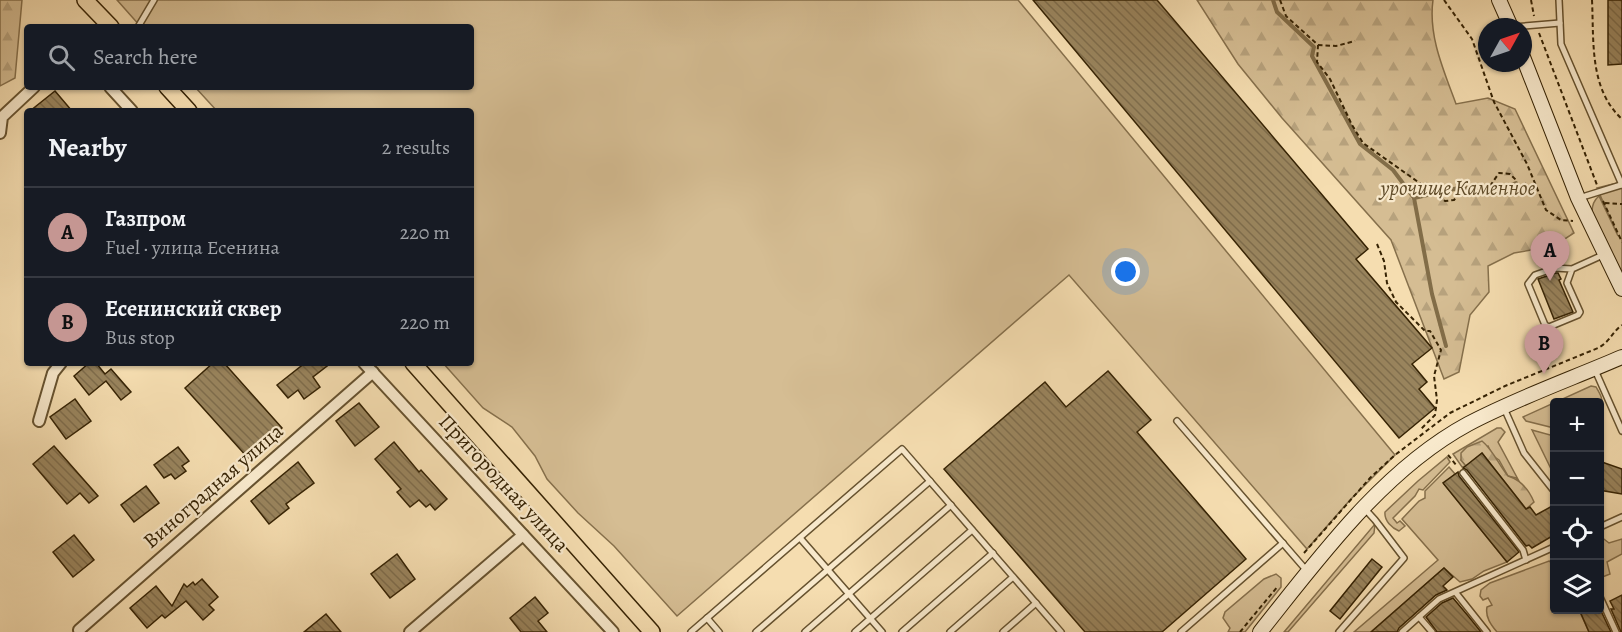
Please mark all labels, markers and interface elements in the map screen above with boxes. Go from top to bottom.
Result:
north arrow [1478,18,1532,72]
search box [24,24,474,90]
icon: search [45,41,78,74]
text: Search here [93,42,198,72]
text: Nearby [48,130,127,165]
text: 2 results [382,134,450,161]
park label: урочище Каменное [1378,174,1536,202]
text: Газпром [105,204,186,234]
text: A [61,219,74,246]
text: 220 m [400,219,450,246]
pin: A [1530,232,1570,281]
text: Fuel · улица Есенина [105,234,280,261]
your location [1111,257,1140,286]
text: Есенинский сквер [105,294,282,324]
text: B [61,309,74,336]
text: 220 m [400,309,450,336]
text: Bus stop [105,324,175,351]
pin: B [1524,324,1564,374]
map controls [1550,398,1604,614]
button: + [1550,398,1604,452]
street label: Пригородная улица [433,408,576,558]
street label: Виноградная улица [137,417,289,555]
button: − [1550,452,1604,506]
button: locate [1550,506,1604,560]
button: layers [1550,560,1604,614]

